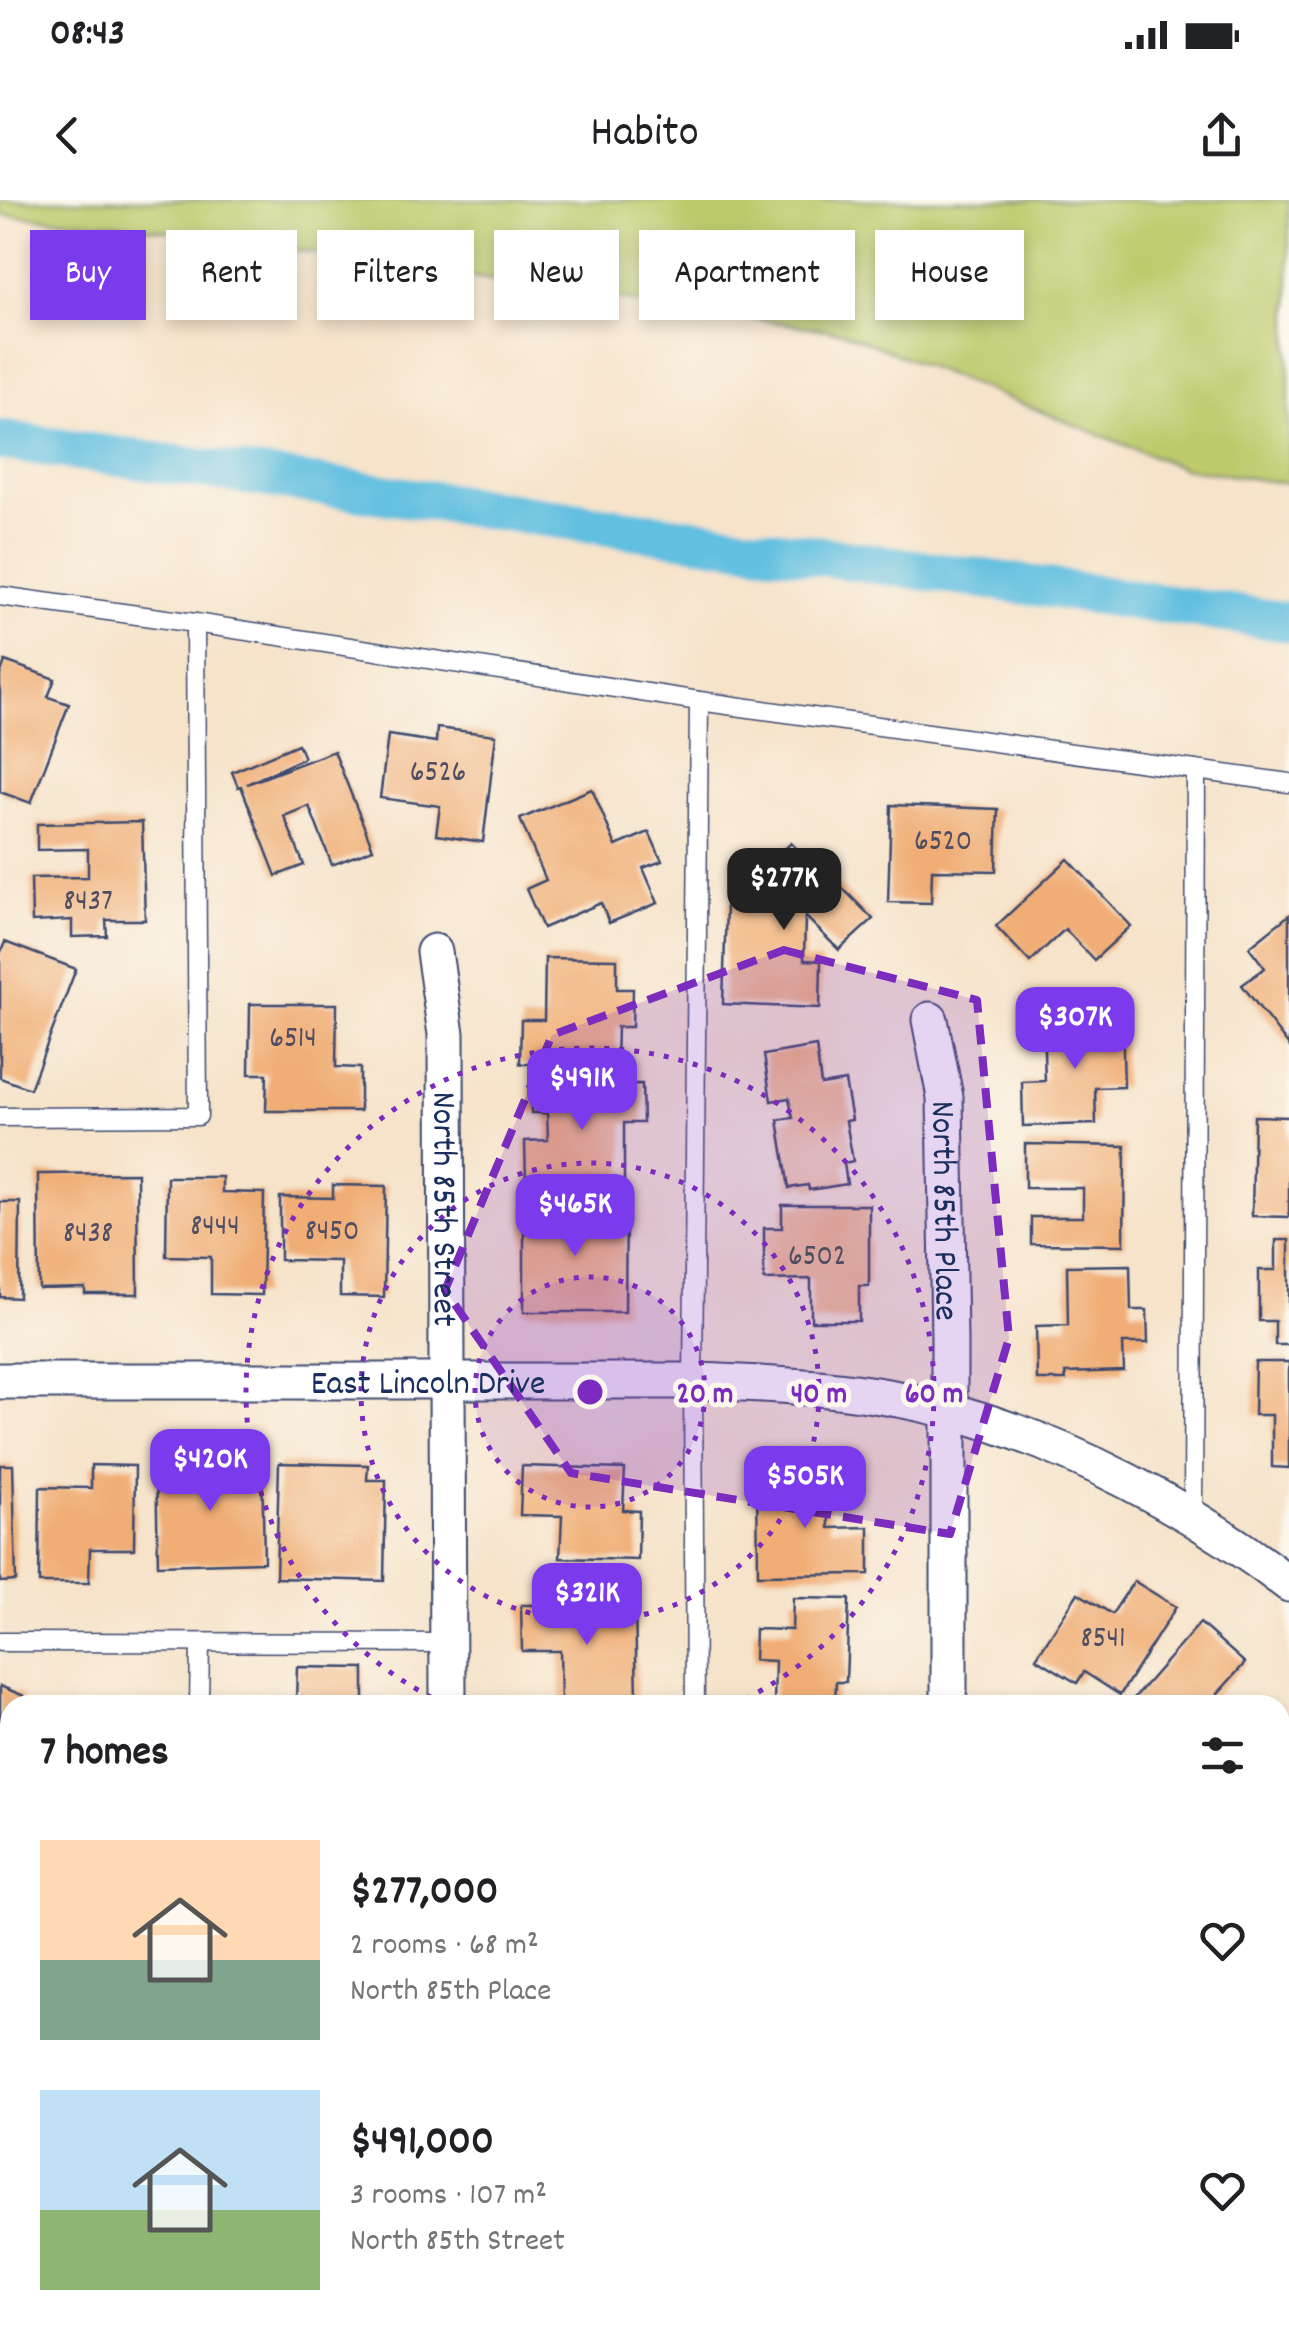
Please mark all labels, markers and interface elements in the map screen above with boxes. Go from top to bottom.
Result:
text: 08:43 [50,8,125,63]
text: Habito [590,103,699,167]
icon: back [40,108,95,163]
icon: share [1194,108,1249,163]
chip: Buy [30,230,146,320]
chip: Rent [166,230,297,320]
chip: Filters [317,230,474,320]
chip: New [494,230,619,320]
chip: Apartment [639,230,855,320]
chip: House [875,230,1024,320]
house number: 6526 [410,753,466,796]
house number: 6520 [914,822,972,865]
pin: $277K [714,848,854,933]
text: $277K [749,857,819,903]
house number: 8437 [63,882,113,925]
pin: $307K [1005,987,1145,1072]
text: $307K [1038,996,1112,1042]
house number: 6514 [269,1019,317,1062]
pin: $491K [512,1048,652,1133]
text: $491K [549,1057,615,1103]
street label: North 85th Street [416,1091,467,1327]
street label: North 85th Place [915,1100,969,1321]
pin: $465K [505,1174,645,1259]
text: $465K [538,1183,612,1229]
house number: 8444 [190,1207,240,1250]
house number: 8450 [305,1212,359,1255]
house number: 8438 [63,1214,113,1257]
house number: 6502 [788,1237,846,1280]
street label: East Lincoln Drive [311,1361,545,1411]
centre of rings [572,1374,608,1410]
text: 20 m [677,1375,733,1418]
text: 40 m [791,1375,847,1418]
text: 60 m [905,1375,963,1418]
pin: $420K [140,1429,280,1514]
text: $420K [172,1438,248,1484]
pin: $505K [735,1446,875,1531]
text: $505K [766,1455,844,1501]
pin: $321K [517,1563,657,1648]
text: $321K [554,1572,620,1618]
house number: 8541 [1081,1619,1125,1662]
text: 7 homes [40,1725,169,1785]
icon: filters [1195,1728,1250,1783]
text: $277,000 [350,1864,498,1924]
icon: home [120,1880,240,2000]
icon: heart [1195,1913,1250,1968]
text: 2 rooms · 68 m² [350,1924,539,1970]
text: North 85th Place [350,1970,551,2016]
text: $491,000 [350,2114,494,2174]
icon: home [120,2130,240,2250]
icon: heart [1195,2163,1250,2218]
text: 3 rooms · 107 m² [350,2174,547,2220]
text: North 85th Street [350,2220,565,2266]

